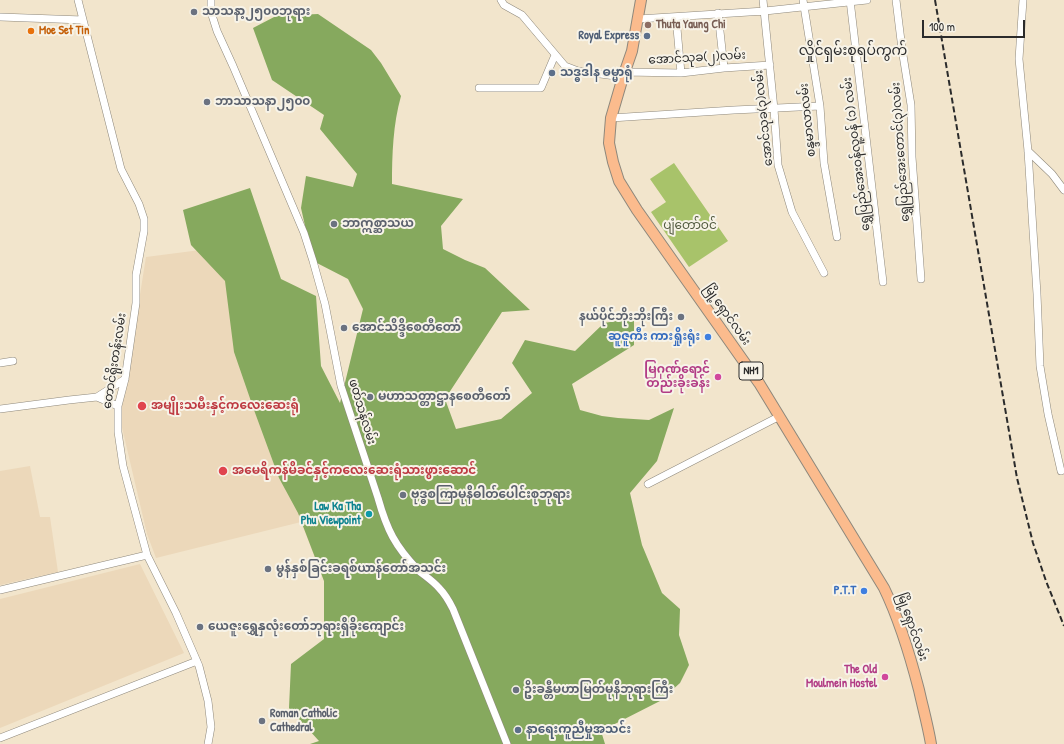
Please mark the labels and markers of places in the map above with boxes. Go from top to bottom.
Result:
place label: သာသနာ့၂၅၀၀ဘုရား [202,5,310,19]
marker: သာသနာ့၂၅၀၀ဘုရား [189,7,199,17]
place label: Thuta Yaung Chi [656,18,726,32]
marker: Thuta Yaung Chi [643,20,653,30]
place label: Moe Set Tin [39,24,89,38]
marker: Moe Set Tin [26,26,36,36]
place label: Royal Express [579,29,639,43]
marker: Royal Express [642,31,652,41]
place label: သဒ္ဓဒါန ဓမ္မာရုံ [560,66,633,80]
marker: သဒ္ဓဒါန ဓမ္မာရုံ [547,68,557,78]
place label: ဘာသာသနာ၂၅၀၀ [215,95,310,109]
marker: ဘာသာသနာ၂၅၀၀ [202,97,212,107]
place label: ဘာဣစ္ဆာသယ [342,217,414,231]
marker: ဘာဣစ္ဆာသယ [329,219,339,229]
place label: နယ်ပိုင်ဘိုးဘိုးကြီး [579,310,673,324]
marker: နယ်ပိုင်ဘိုးဘိုးကြီး [676,312,686,322]
place label: အောင်သိဒ္ဒိစေတီတော် [352,321,461,335]
marker: အောင်သိဒ္ဒိစေတီတော် [339,323,349,333]
place label: ဆူဇူကီး ကားရှိုးရုံး [608,330,700,344]
marker: ဆူဇူကီး ကားရှိုးရုံး [703,332,713,342]
place label: မြဂုဏ်ရောင် တည်းခိုးခန်း [644,363,710,391]
marker: မြဂုဏ်ရောင် တည်းခိုးခန်း [713,372,723,382]
place label: မဟာသတ္တာဋ္ဌာနစေတီတော် [378,390,511,404]
marker: မဟာသတ္တာဋ္ဌာနစေတီတော် [365,392,375,402]
place label: အမျိုးသမီးနှင့်ကလေးဆေးရုံ [151,399,299,413]
marker: အမျိုးသမီးနှင့်ကလေးဆေးရုံ [136,400,148,412]
place label: အမေရိကန်မိခင်နှင့်ကလေးဆေးရုံသားဖွားဆောင် [232,464,476,478]
marker: အမေရိကန်မိခင်နှင့်ကလေးဆေးရုံသားဖွားဆောင် [217,465,229,477]
place label: ဗုဒ္ဓစကြာမုနိဓါတ်ပေါင်းစုဘုရား [411,488,570,502]
marker: ဗုဒ္ဓစကြာမုနိဓါတ်ပေါင်းစုဘုရား [398,490,408,500]
place label: Law Ka Tha Phu Viewpoint [301,500,361,528]
marker: Law Ka Tha Phu Viewpoint [364,509,374,519]
place label: မွန်နှစ်ခြင်းခရစ်ယာန်တော်အသင်း [276,562,446,576]
marker: မွန်နှစ်ခြင်းခရစ်ယာန်တော်အသင်း [263,564,273,574]
place label: P.T.T [834,584,856,598]
marker: P.T.T [859,586,869,596]
place label: ယေဇူးရွှေနှလုံးတော်ဘုရားရှိခိုးကျောင်း [208,620,404,634]
marker: ယေဇူးရွှေနှလုံးတော်ဘုရားရှိခိုးကျောင်း [195,622,205,632]
place label: The Old Moulmein Hostel [806,663,877,691]
marker: The Old Moulmein Hostel [880,672,890,682]
place label: ဦးခန္တီမဟာမြတ်မုနိဘုရားကြီး [524,683,673,697]
marker: ဦးခန္တီမဟာမြတ်မုနိဘုရားကြီး [511,685,521,695]
place label: Roman Catholic Cathedral [270,707,337,735]
marker: Roman Catholic Cathedral [257,716,267,726]
place label: နာရေးကူညီမှုအသင်း [526,723,631,737]
marker: နာရေးကူညီမှုအသင်း [513,725,523,735]

